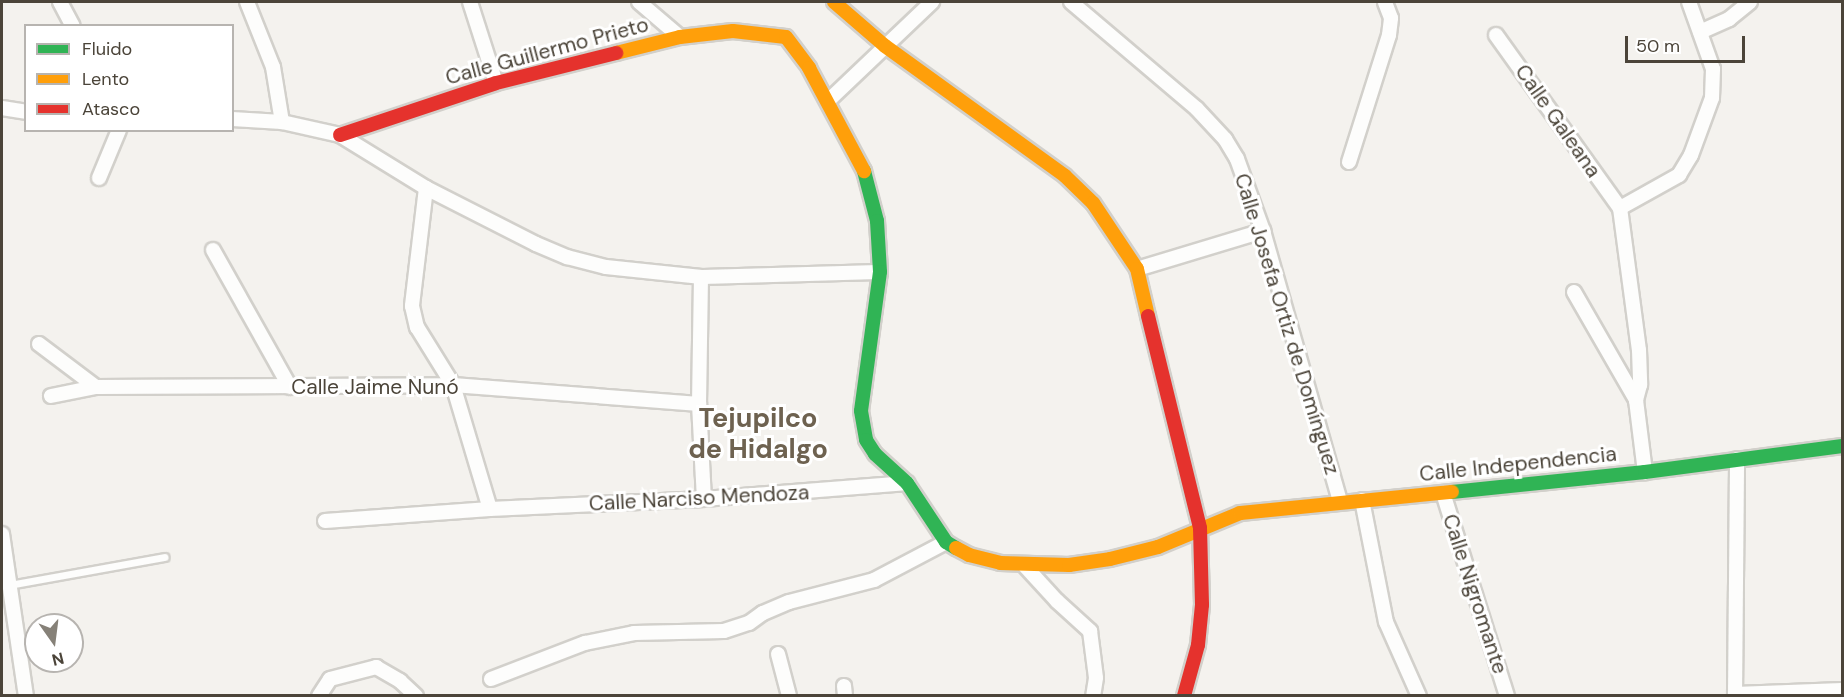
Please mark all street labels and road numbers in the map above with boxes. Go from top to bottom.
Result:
street label: Calle Guillermo Prieto [443,12,651,90]
street label: Calle Galeana [1510,60,1606,182]
street label: Calle Josefa Ortiz de Domínguez [1229,170,1345,478]
street label: Calle Jaime Nunó [291,374,459,400]
street label: Calle Independencia [1418,441,1618,487]
street label: Calle Narciso Mendoza [588,480,810,516]
street label: Calle Nigromante [1437,511,1513,677]

